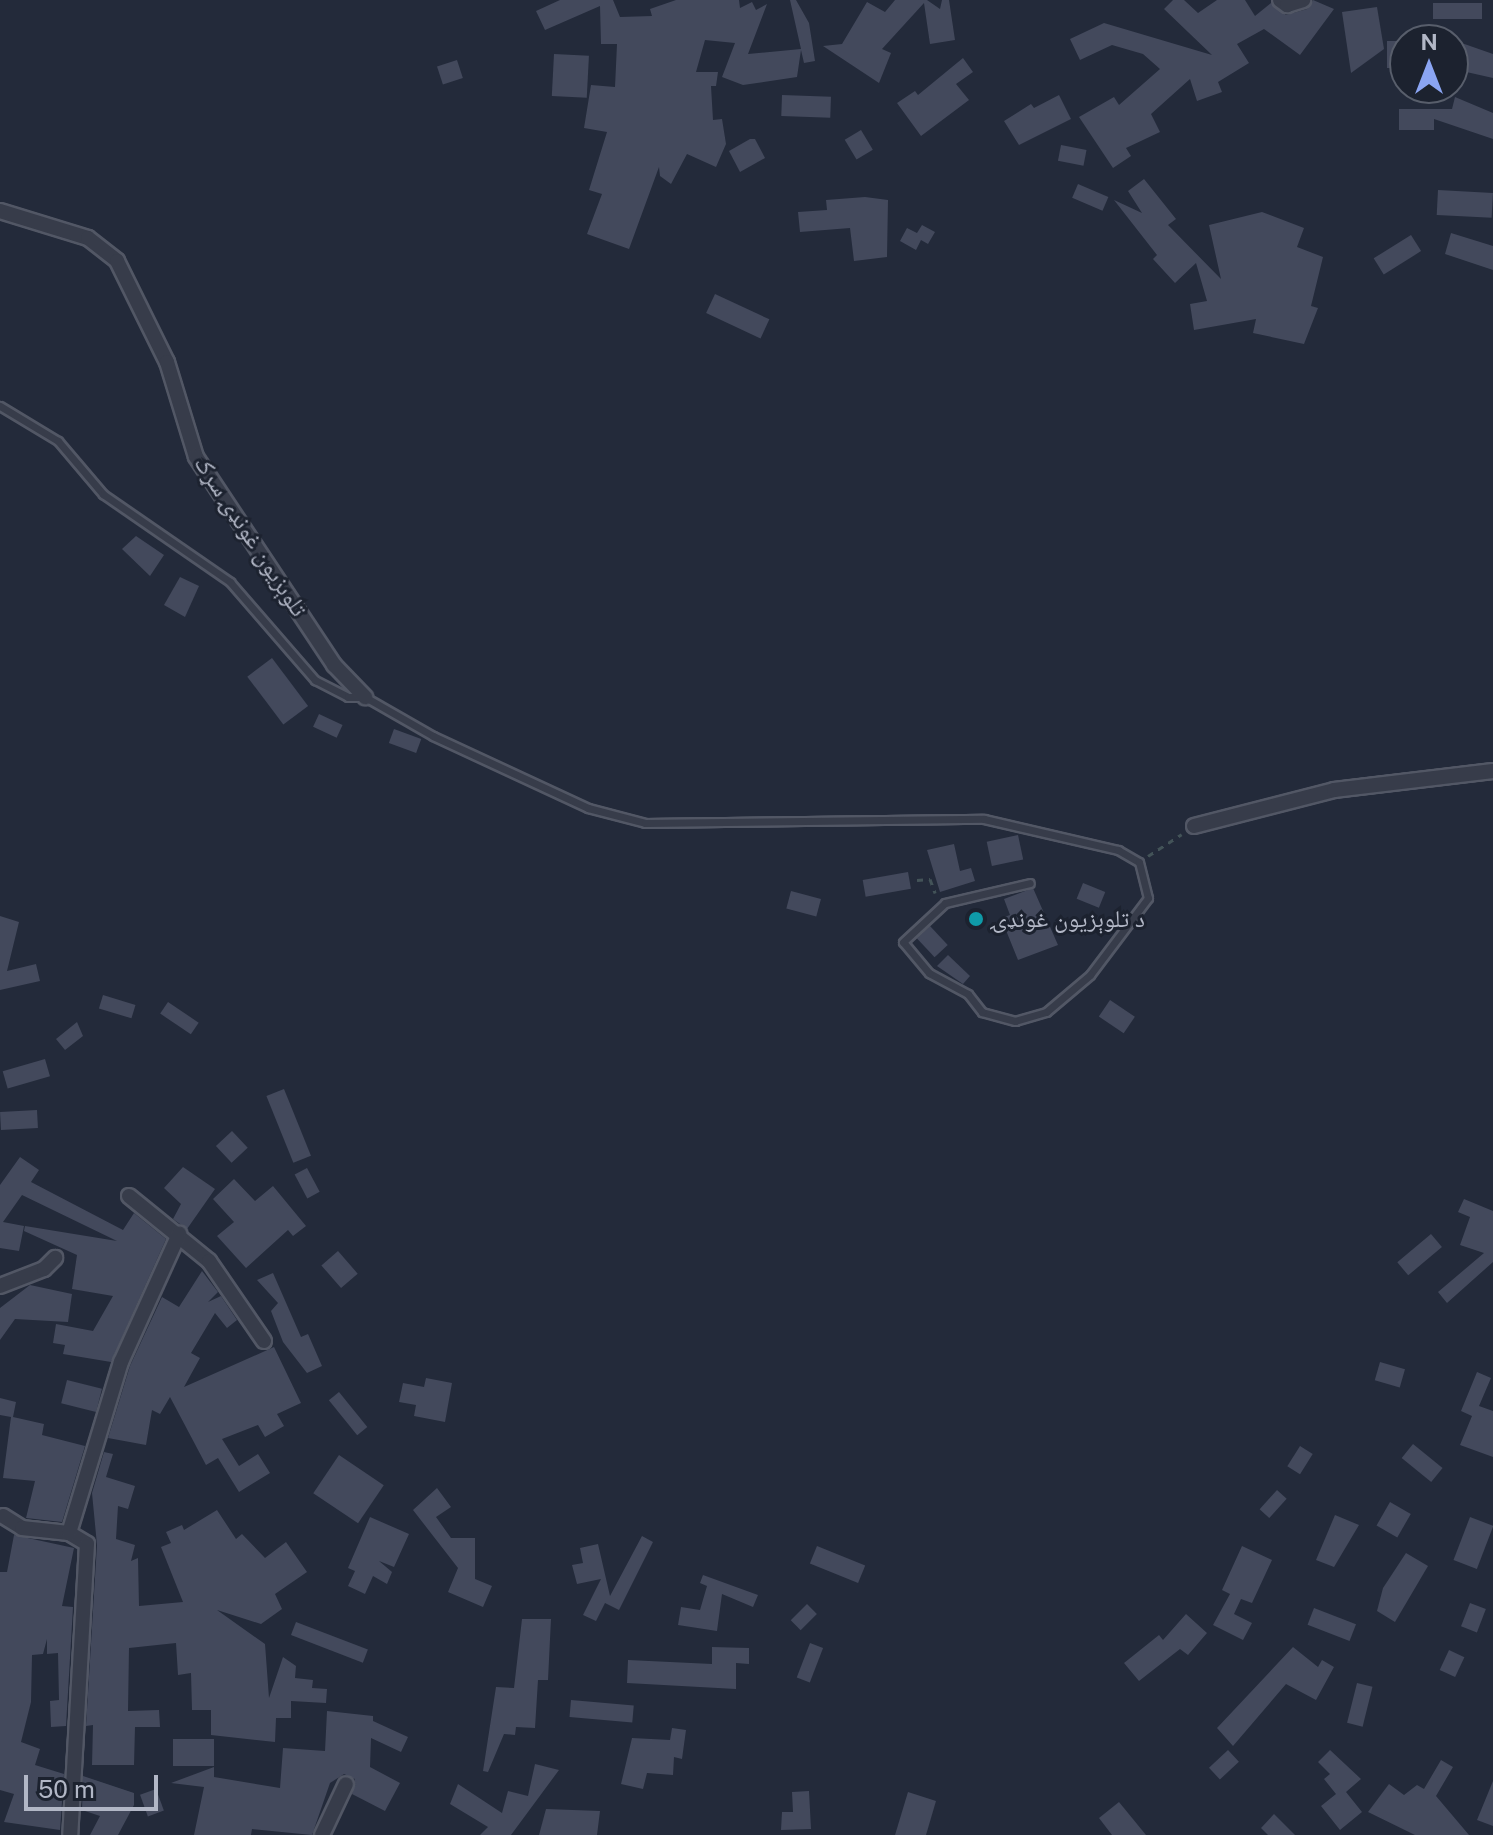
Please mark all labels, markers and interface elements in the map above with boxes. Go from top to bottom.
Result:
north arrow [1389,24,1469,104]
text: N [1420,29,1438,55]
street label: تلوېزيون غونډۍ سړک [188,450,314,622]
place label: د تلوېزیون غونډۍ [992,905,1145,933]
marker: د تلوېزیون غونډۍ [967,910,985,928]
scale bar [28,1759,162,1809]
text: 50 m [38,1775,95,1803]

